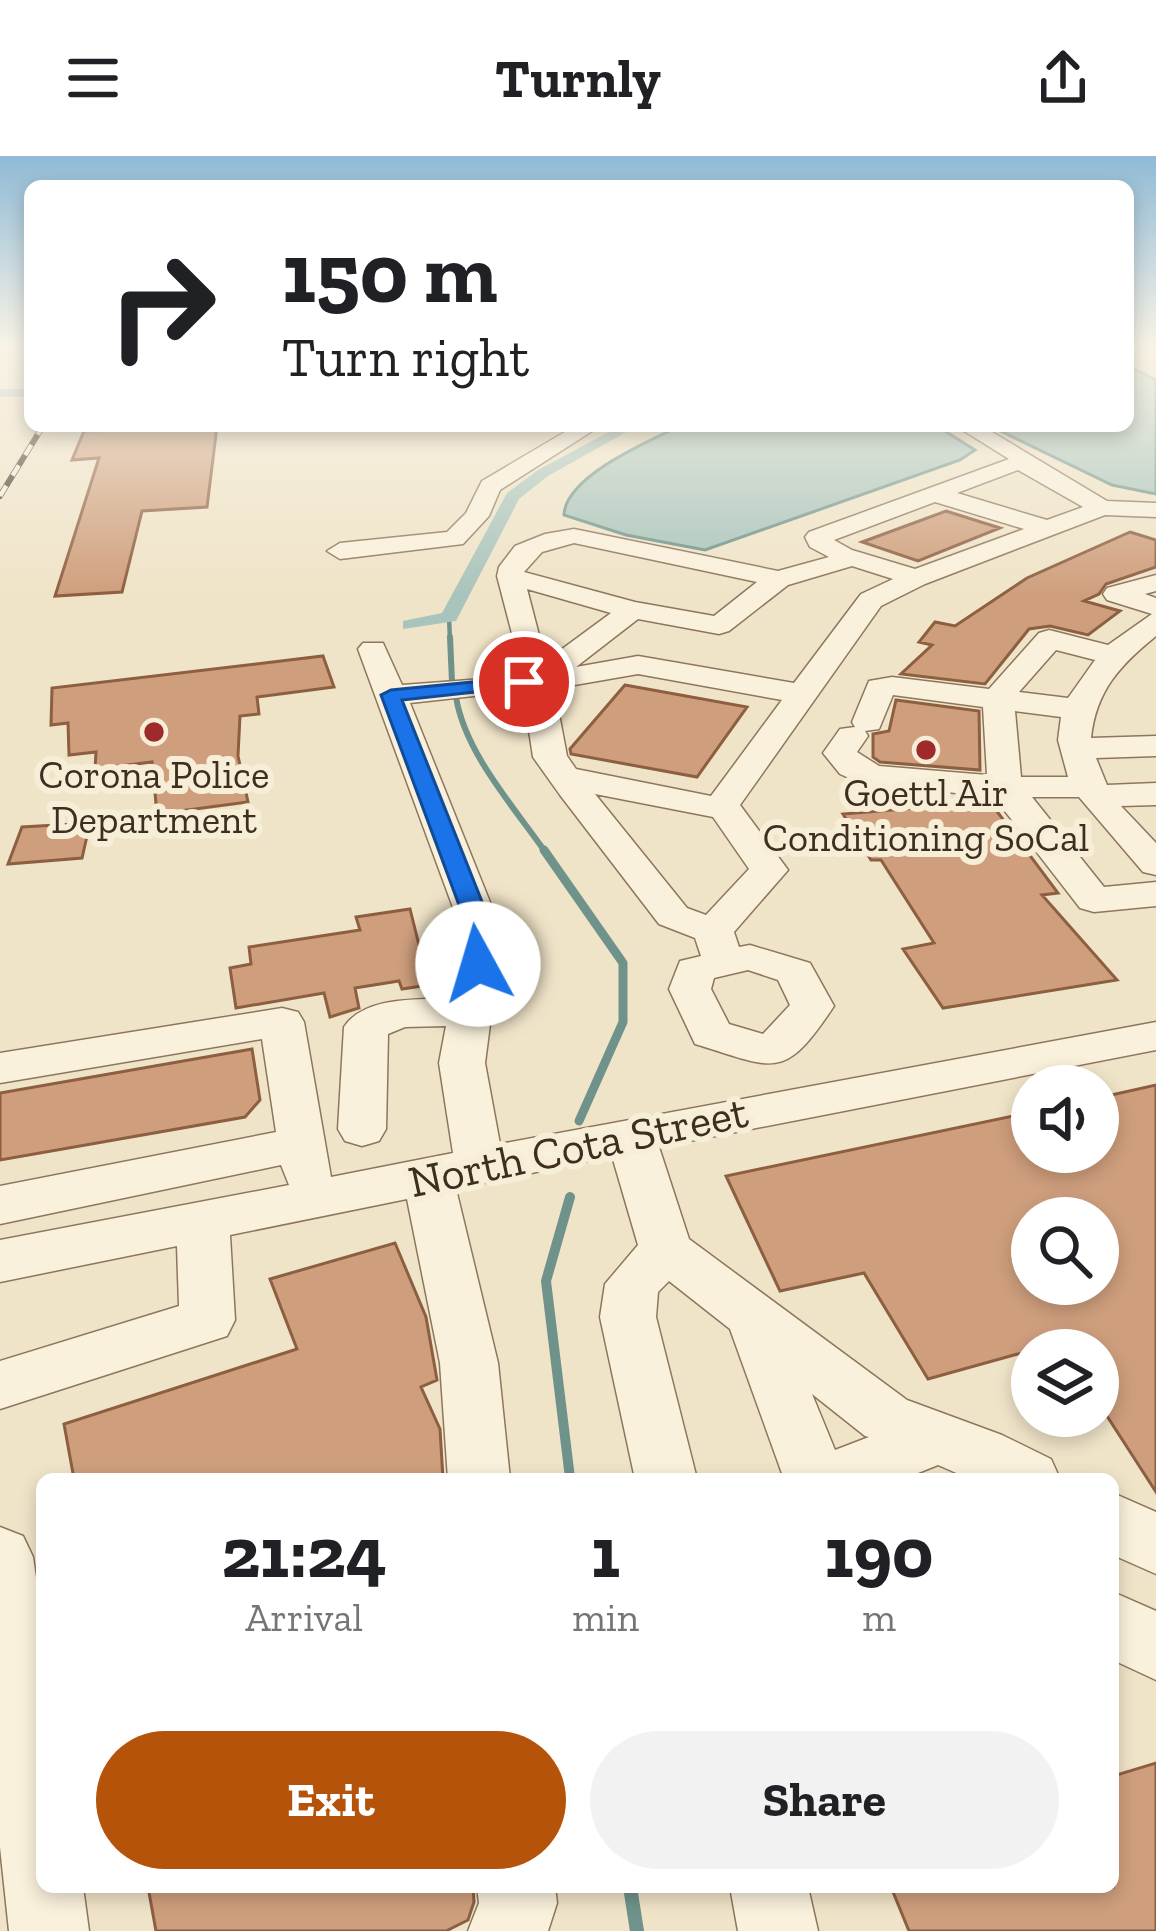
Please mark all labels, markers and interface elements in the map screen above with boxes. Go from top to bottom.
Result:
icon: menu [60,45,126,111]
icon: share [1030,45,1096,111]
text: Turnly [495,46,661,111]
text: 150 m [282,223,497,324]
icon: right [84,228,240,384]
text: Turn right [282,325,529,390]
pin [473,631,575,733]
icon: arrive [491,649,557,715]
marker: Corona Police Department [141,719,167,745]
marker: Goettl Air Conditioning SoCal [913,737,939,763]
place label: Corona Police Department [39,751,269,843]
place label: Goettl Air Conditioning SoCal [763,769,1089,861]
position arrow [415,901,541,1027]
map controls [1011,1065,1119,1437]
button: sound [1011,1065,1119,1173]
street label: North Cota Street [404,1085,753,1209]
button: search [1011,1197,1119,1305]
button: layers [1011,1329,1119,1437]
text: 21:24 [221,1509,387,1595]
text: 1 [591,1509,620,1595]
text: 190 [824,1509,934,1595]
text: Arrival [245,1594,363,1641]
text: min [572,1594,639,1641]
text: m [862,1594,896,1641]
button: Exit [96,1731,566,1869]
button: Share [590,1731,1059,1869]

